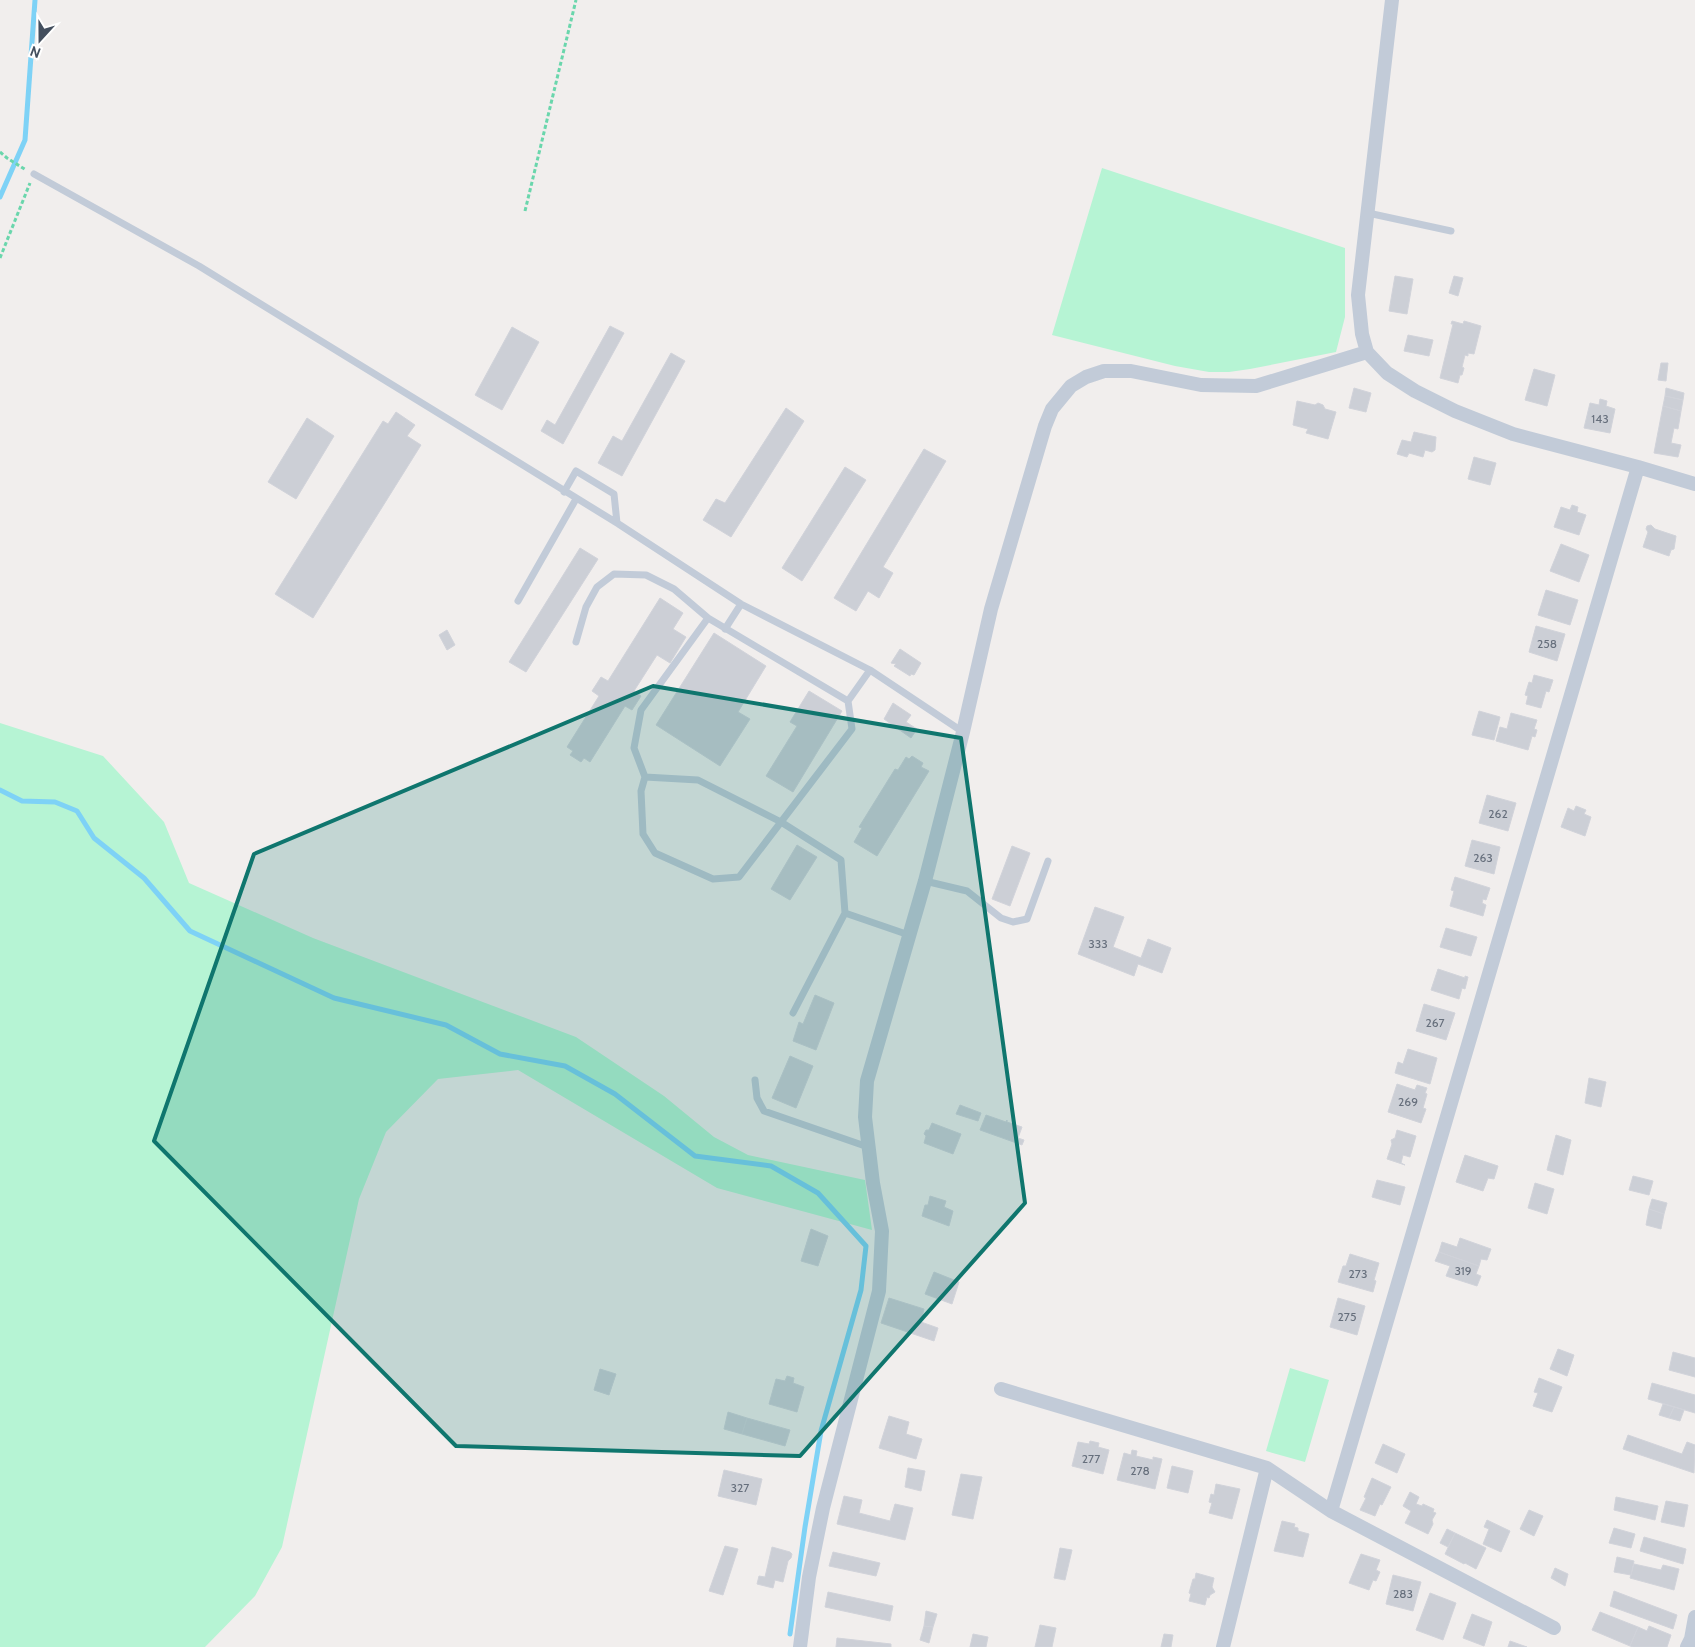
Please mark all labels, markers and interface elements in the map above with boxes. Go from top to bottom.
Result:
north arrow [15,15,65,65]
text: N [27,42,43,62]
house number: 143 [1591,411,1609,426]
house number: 258 [1537,636,1557,651]
house number: 262 [1488,806,1508,821]
house number: 263 [1473,850,1493,865]
house number: 333 [1088,936,1108,951]
house number: 267 [1425,1015,1445,1030]
house number: 269 [1398,1094,1418,1109]
house number: 319 [1454,1263,1472,1278]
house number: 273 [1349,1266,1367,1281]
house number: 275 [1338,1309,1356,1324]
house number: 277 [1082,1451,1100,1466]
house number: 278 [1130,1463,1150,1478]
house number: 327 [731,1480,749,1495]
house number: 283 [1393,1586,1413,1601]

